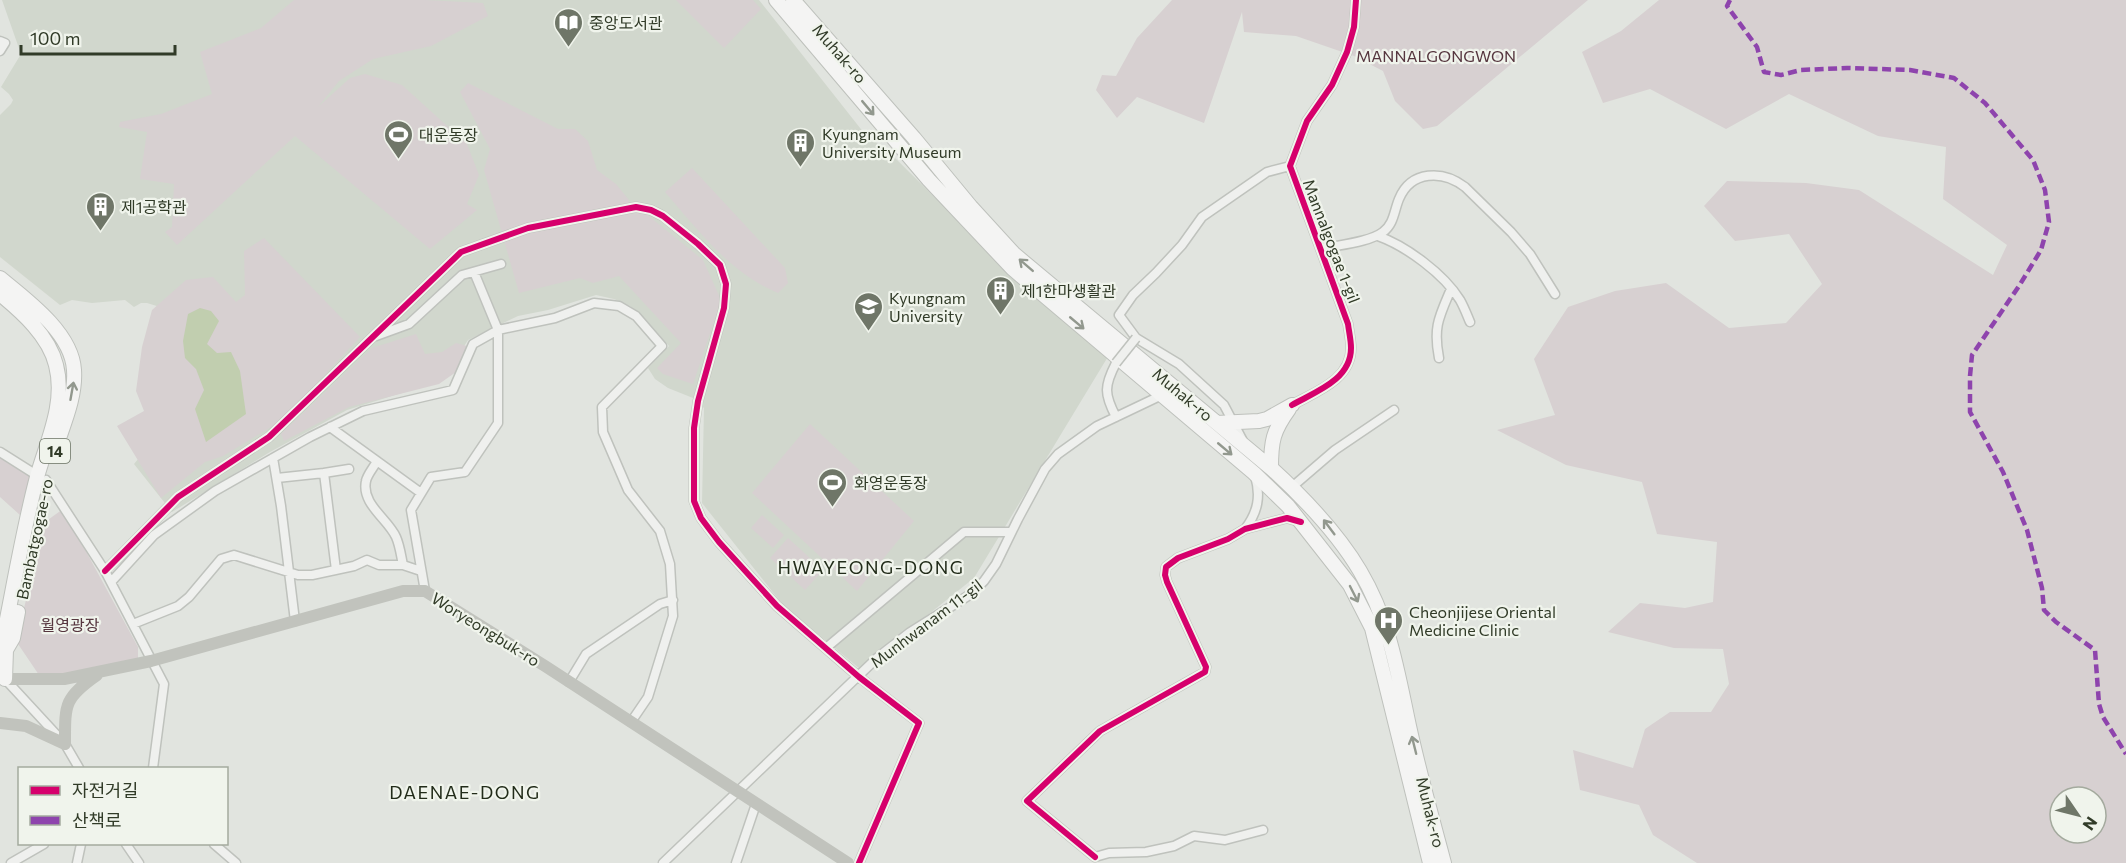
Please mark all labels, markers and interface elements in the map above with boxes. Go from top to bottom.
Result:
library icon: 중앙도서관 [552,6,584,48]
place label: 중앙도서관 [589,13,663,32]
scale bar [21,18,176,56]
street label: Muhak-ro [809,19,871,87]
text: 100 m [30,27,80,49]
park label: MANNALGONGWON [1356,46,1516,65]
one-way arrow [862,100,875,116]
sports icon: 대운동장 [382,118,414,160]
place label: Kyungnam University Museum [822,124,962,161]
place label: 대운동장 [419,125,478,144]
building icon: Kyungnam University Museum [785,126,817,168]
street label: Mannalgogae 1-gil [1300,176,1364,306]
building icon: 제1공학관 [84,190,116,232]
place label: 제1공학관 [121,197,187,216]
one-way arrow [1019,258,1034,272]
building icon: 제1한마생활관 [984,274,1016,316]
place label: 제1한마생활관 [1021,281,1116,300]
place label: Kyungnam University [889,288,966,325]
school or university icon: Kyungnam University [852,290,884,332]
one-way arrow [1069,316,1084,330]
street label: Muhak-ro [1149,363,1217,425]
one-way arrow [67,381,78,401]
road number: 14 [40,439,70,463]
one-way arrow [1217,442,1232,456]
sports icon: 화영운동장 [817,466,849,508]
place label: 화영운동장 [854,473,928,492]
street label: Bambatgogae-ro [12,477,56,601]
one-way arrow [1322,520,1335,536]
district label: HWAYEONG-DONG [777,556,965,578]
street label: Munhwanam 11-gil [866,575,986,671]
one-way arrow [1349,585,1360,603]
street label: Woryeongbuk-ro [428,588,544,670]
place label: Cheonjijese Oriental Medicine Clinic [1409,602,1556,639]
hospital icon: Cheonjijese Oriental Medicine Clinic [1372,604,1404,646]
park label: 월영광장 [41,615,100,634]
one-way arrow [1408,736,1419,755]
legend [18,767,228,845]
street label: Muhak-ro [1413,775,1449,849]
text: 자전거길 [72,779,138,801]
district label: DAENAE-DONG [389,781,541,803]
north arrow [2048,785,2108,845]
text: 산책로 [72,809,122,831]
text: N [2079,814,2102,834]

